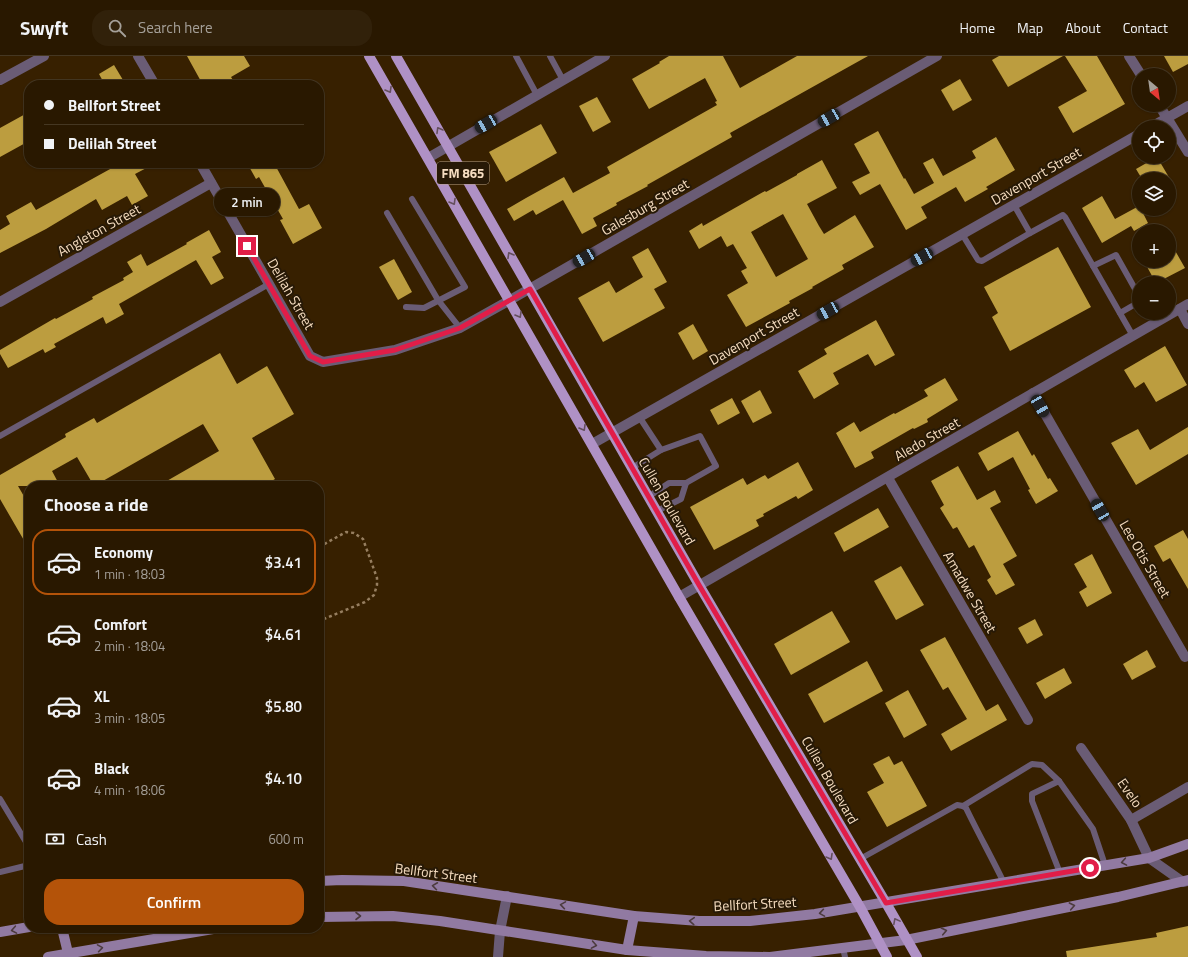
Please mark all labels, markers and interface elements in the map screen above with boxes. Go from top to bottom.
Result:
search box [92,10,372,46]
text: Swyft [20,13,68,42]
text: Search here [138,16,212,39]
icon: search [106,17,128,39]
text: Home [960,17,995,38]
text: Map [1017,17,1043,38]
text: About [1065,17,1101,38]
text: Contact [1123,17,1168,38]
north arrow [1132,68,1176,112]
map controls [1132,68,1176,320]
one-way arrow [384,86,391,93]
text: Bellfort Street [68,94,160,117]
car [816,107,842,129]
car [473,113,499,135]
button: locate [1132,120,1176,164]
one-way arrow [437,127,444,134]
text: Delilah Street [68,132,156,155]
street label: Davenport Street [987,141,1085,210]
road number: FM 865 [437,162,489,184]
button: layers [1132,172,1176,216]
street label: Galesburg Street [597,173,693,240]
callout: 2 min [214,188,280,216]
text: 2 min [231,192,263,212]
street label: Angleton Street [53,198,144,261]
one-way arrow [449,198,456,206]
button: + [1132,224,1176,268]
route end [238,237,256,255]
car [909,246,935,268]
car [571,247,597,269]
one-way arrow [508,252,515,259]
street label: Delilah Street [263,254,320,333]
button: − [1132,276,1176,320]
car [815,300,841,322]
street label: Davenport Street [705,301,803,370]
one-way arrow [514,311,521,318]
car [1029,393,1051,419]
street label: Aledo Street [890,411,964,466]
one-way arrow [579,424,586,431]
street label: Cullen Boulevard [634,453,701,549]
text: Choose a ride [44,491,148,518]
car [1089,497,1111,523]
street label: Lee Otis Street [1115,516,1176,602]
text: Economy [94,541,153,564]
icon: car [46,544,82,580]
street label: Amadwe Street [939,547,1002,637]
text: $3.41 [265,551,302,574]
text: 1 min · 18:03 [94,564,165,584]
text: Comfort [94,613,147,636]
icon: car [46,616,82,652]
text: $4.61 [265,623,302,646]
text: 2 min · 18:04 [94,636,165,656]
text: XL [94,685,110,708]
icon: car [46,688,82,724]
text: $5.80 [265,695,302,718]
text: 3 min · 18:05 [94,708,165,728]
street label: Cullen Boulevard [797,732,864,828]
text: Black [94,757,129,780]
icon: car [46,760,82,796]
text: $4.10 [265,767,302,790]
street label: Evelo [1113,774,1148,812]
text: 4 min · 18:06 [94,780,165,800]
icon: cash [44,828,66,850]
text: Cash [76,828,107,851]
text: 600 m [268,829,304,849]
one-way arrow [826,853,833,860]
street label: Bellfort Street [394,857,479,888]
one-way arrow [1121,858,1127,866]
route start [1081,859,1099,877]
button: Confirm [44,879,304,925]
one-way arrow [432,882,438,891]
street label: Bellfort Street [713,891,797,916]
one-way arrow [560,901,566,910]
one-way arrow [1069,902,1075,911]
one-way arrow [819,908,825,917]
one-way arrow [355,912,361,920]
one-way arrow [689,916,695,925]
one-way arrow [894,918,901,925]
one-way arrow [11,925,18,934]
one-way arrow [941,928,948,936]
one-way arrow [591,940,597,948]
one-way arrow [97,944,104,953]

